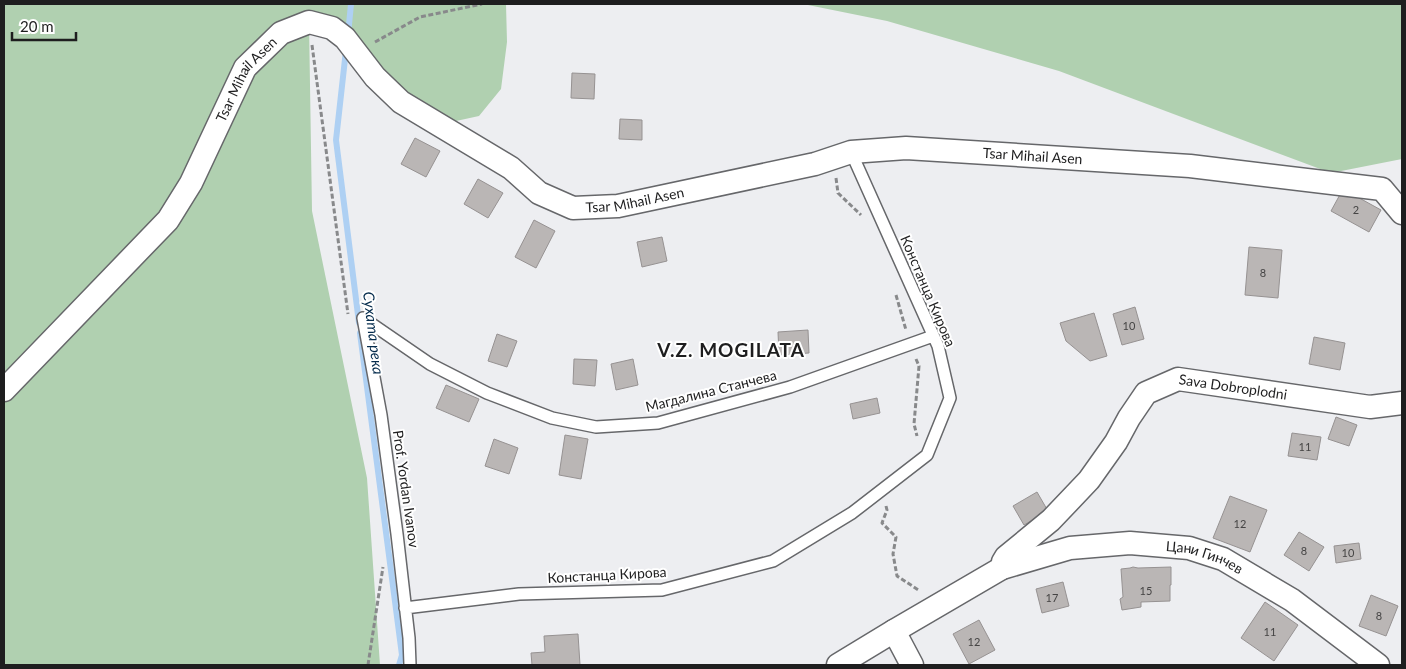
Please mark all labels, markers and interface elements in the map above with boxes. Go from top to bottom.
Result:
scale bar [12,10,76,42]
text: 20 m [20,17,54,35]
street label: Tsar Mihail Asen [212,33,280,125]
street label: Tsar Mihail Asen [982,144,1083,167]
street label: Tsar Mihail Asen [585,183,685,215]
house number: 2 [1353,203,1359,216]
street label: Констанца Кирова [897,233,960,349]
house number: 8 [1260,266,1266,279]
water label: Сухата река [360,290,388,376]
house number: 10 [1123,319,1136,332]
district label: V.Z. MOGILATA [656,338,805,361]
street label: Магдалина Станчева [644,366,778,415]
street label: Sava Dobroplodni [1178,370,1288,403]
street label: Prof. Yordan Ivanov [390,429,423,550]
house number: 11 [1299,440,1311,453]
house number: 12 [1234,517,1246,530]
street label: Цани Гинчев [1165,537,1246,577]
house number: 8 [1301,544,1307,557]
house number: 10 [1342,546,1355,559]
street label: Констанца Кирова [547,563,667,586]
house number: 15 [1140,584,1152,597]
house number: 17 [1046,591,1058,604]
house number: 8 [1376,609,1382,622]
house number: 11 [1264,625,1276,638]
house number: 12 [968,635,980,648]

